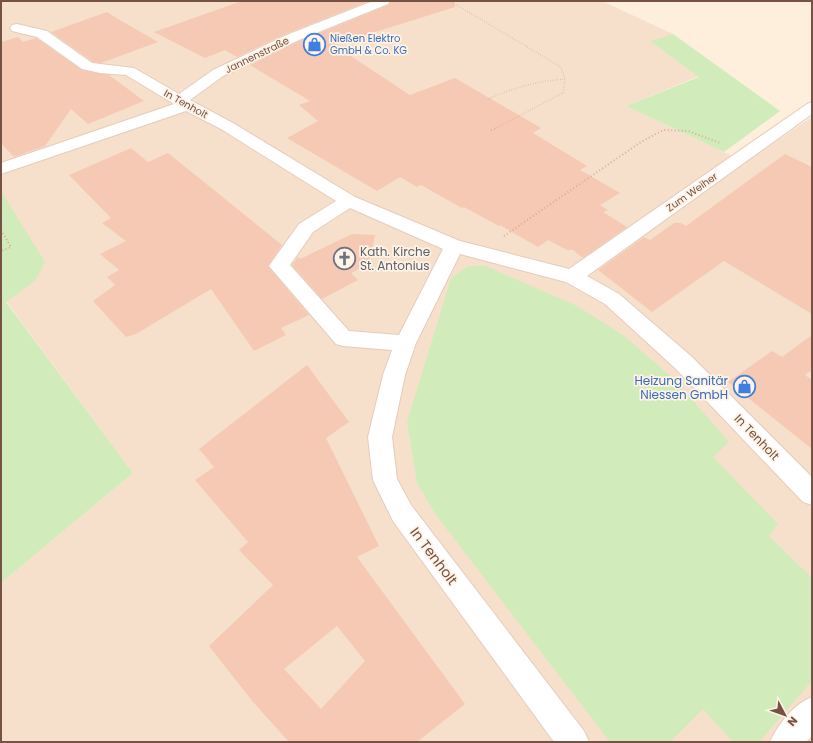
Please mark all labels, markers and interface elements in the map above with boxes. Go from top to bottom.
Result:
shop icon: Nießen Elektro GmbH & Co. KG [302,31,328,57]
place label: Nießen Elektro GmbH & Co. KG [330,31,407,58]
street label: Jannenstraße [222,33,292,77]
street label: In Tenholt [161,86,211,122]
street label: Zum Weiher [663,169,721,215]
place label: Kath. Kirche St. Antonius [360,243,430,274]
church icon: Kath. Kirche St. Antonius [331,245,357,271]
place label: Heizung Sanitär Niessen GmbH [634,372,729,403]
shop icon: Heizung Sanitär Niessen GmbH [731,374,757,400]
street label: In Tenholt [731,410,783,464]
street label: In Tenholt [406,523,462,589]
north arrow [765,695,805,735]
text: N [784,713,801,730]

